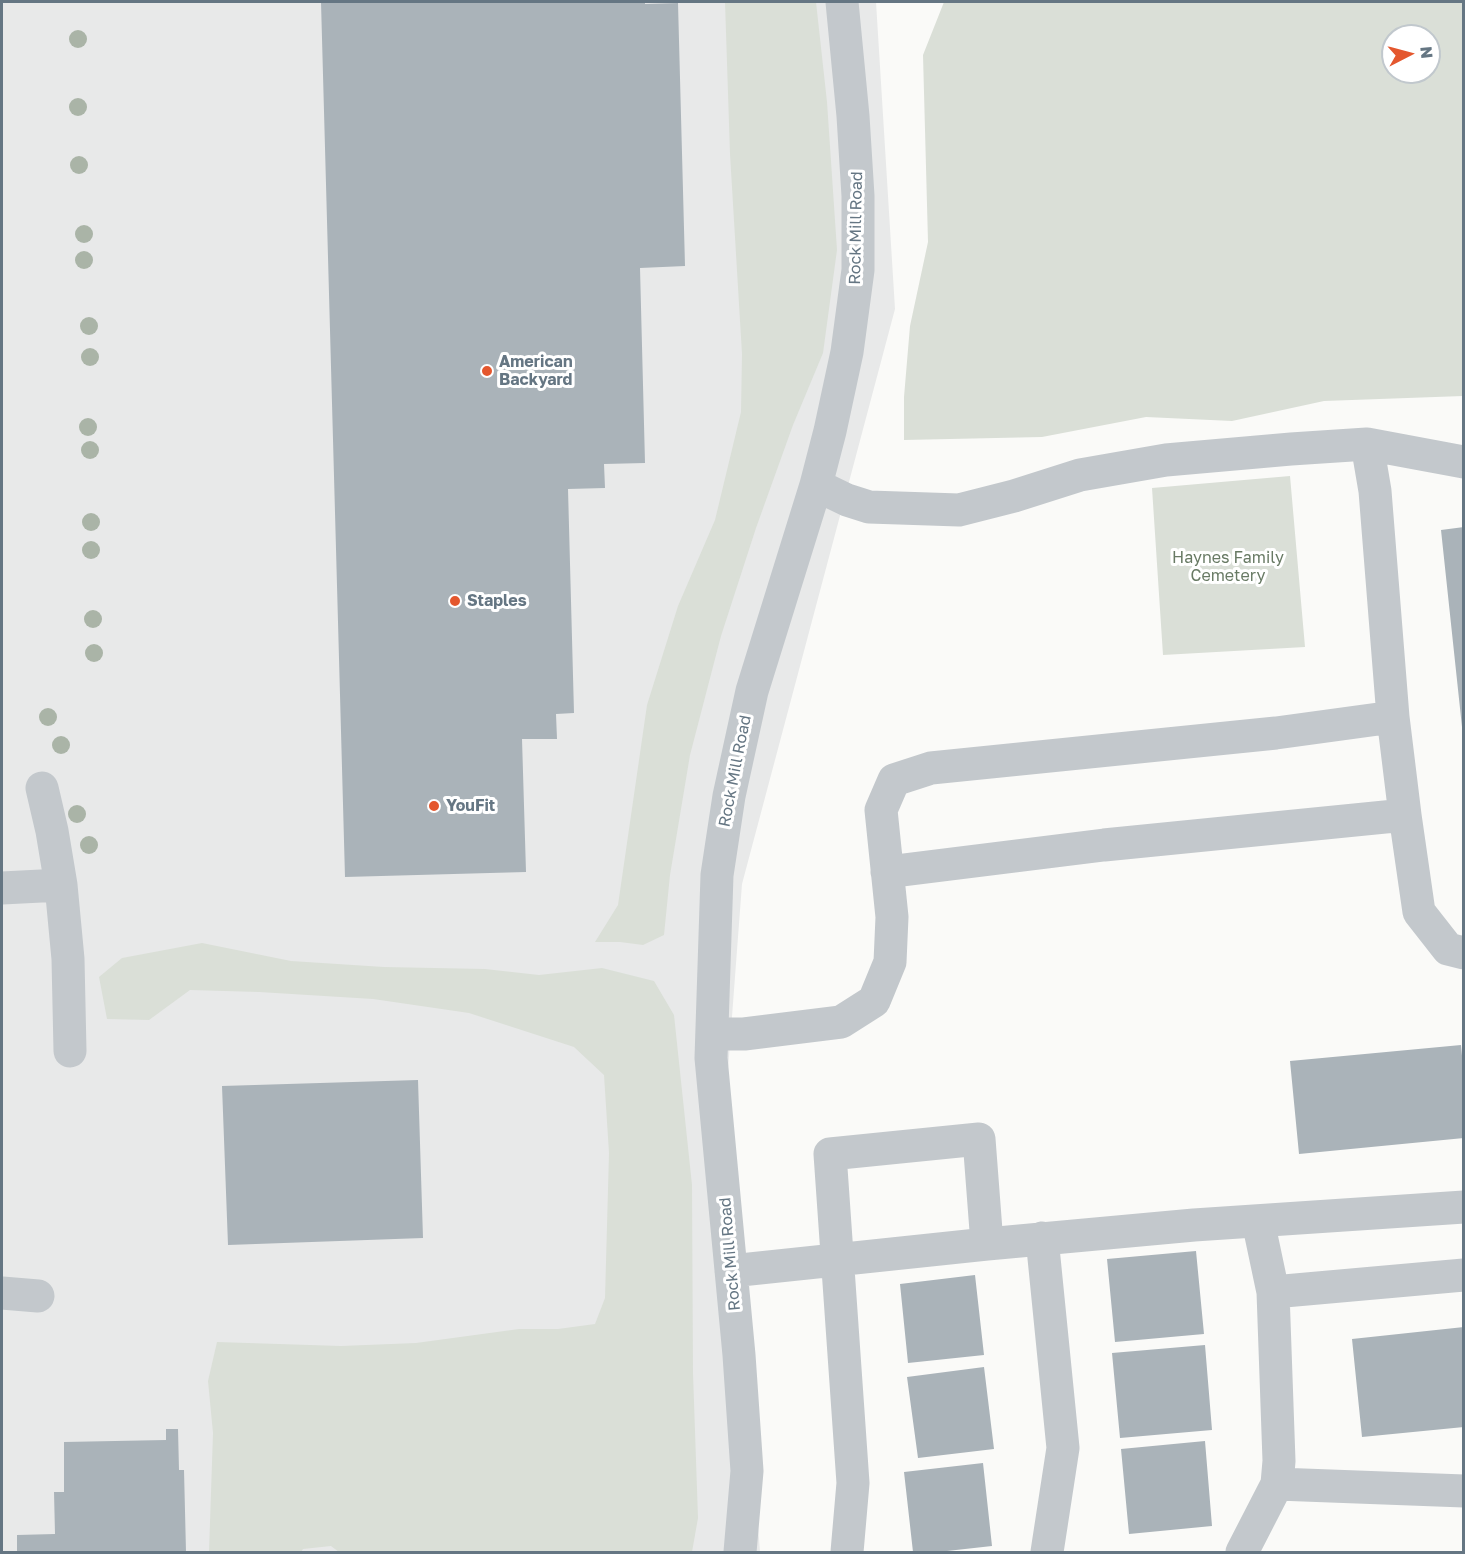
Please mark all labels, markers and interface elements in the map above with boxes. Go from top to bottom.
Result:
north arrow [1381,24,1441,84]
text: N [1416,45,1437,59]
street label: Rock Mill Road [845,171,867,285]
place label: American Backyard [499,352,573,390]
marker: American Backyard [480,364,494,378]
park label: Haynes Family Cemetery [1172,548,1284,586]
place label: Staples [467,591,527,611]
marker: Staples [448,594,462,608]
street label: Rock Mill Road [715,713,755,829]
place label: YouFit [446,796,495,816]
marker: YouFit [427,799,441,813]
street label: Rock Mill Road [715,1197,745,1311]

